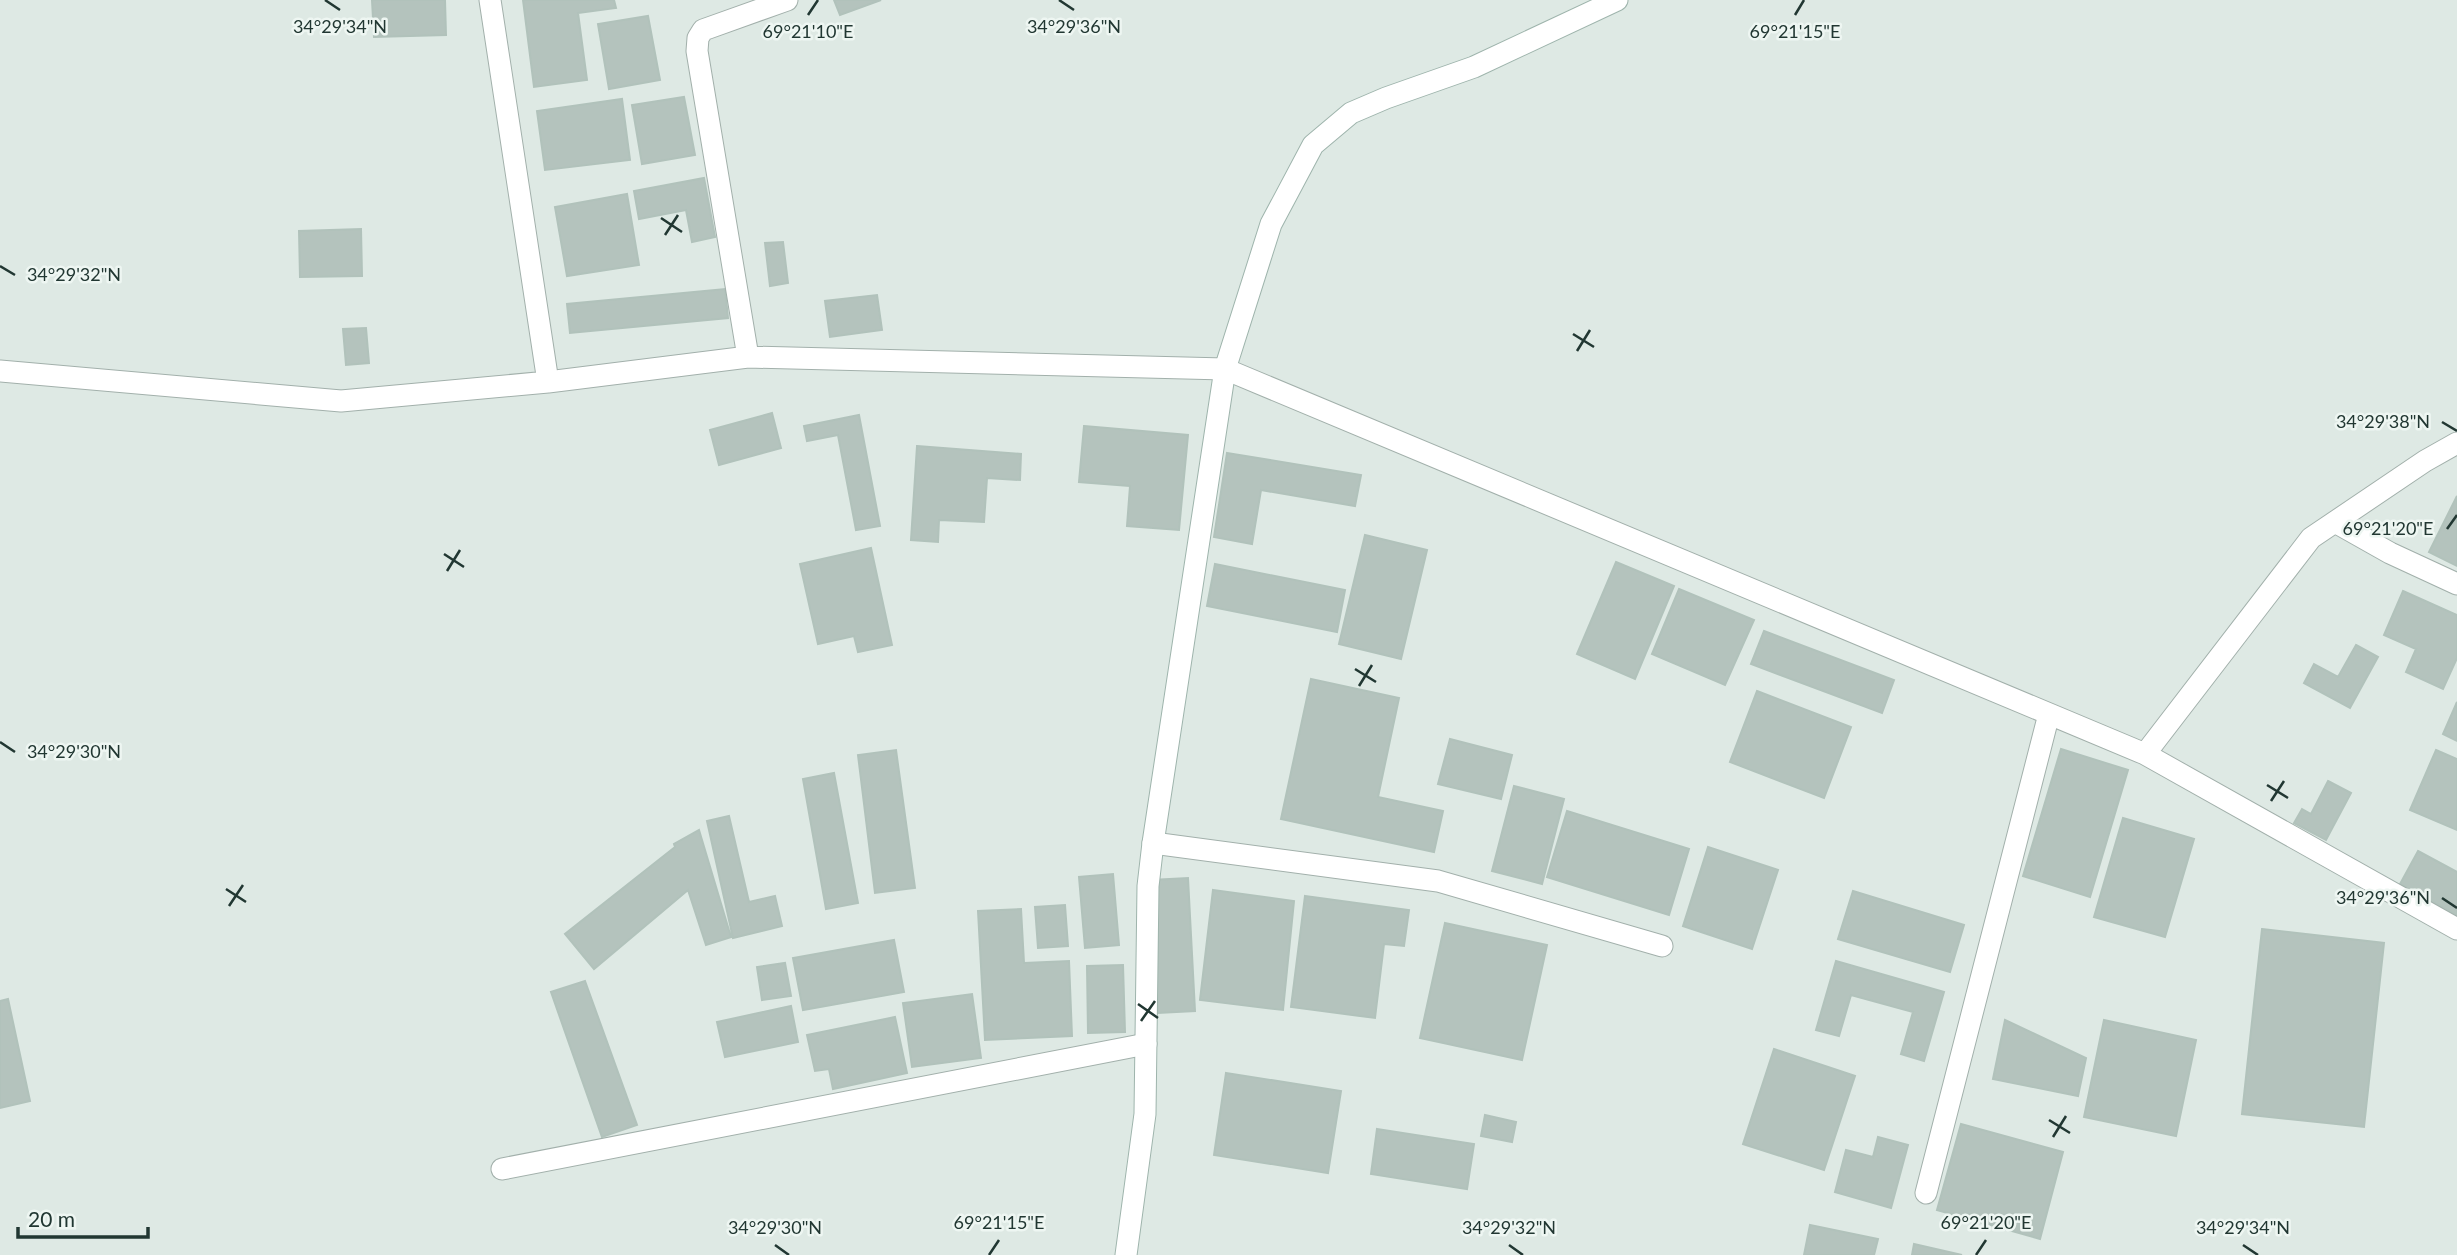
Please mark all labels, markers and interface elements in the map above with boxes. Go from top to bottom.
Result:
text: 34°29'34"N [293,15,387,37]
text: 34°29'36"N [1027,15,1121,37]
text: 69°21'10"E [763,20,853,42]
text: 69°21'15"E [1750,20,1840,42]
text: 34°29'32"N [27,263,121,285]
text: 34°29'38"N [2336,410,2430,432]
text: 69°21'20"E [2343,517,2433,539]
text: 34°29'30"N [27,740,121,762]
text: 34°29'36"N [2336,886,2430,908]
scale bar [18,1196,147,1240]
text: 20 m [28,1206,75,1231]
text: 69°21'15"E [954,1211,1044,1233]
text: 69°21'20"E [1941,1211,2031,1233]
text: 34°29'30"N [728,1216,822,1238]
text: 34°29'32"N [1462,1216,1556,1238]
text: 34°29'34"N [2196,1216,2290,1238]

